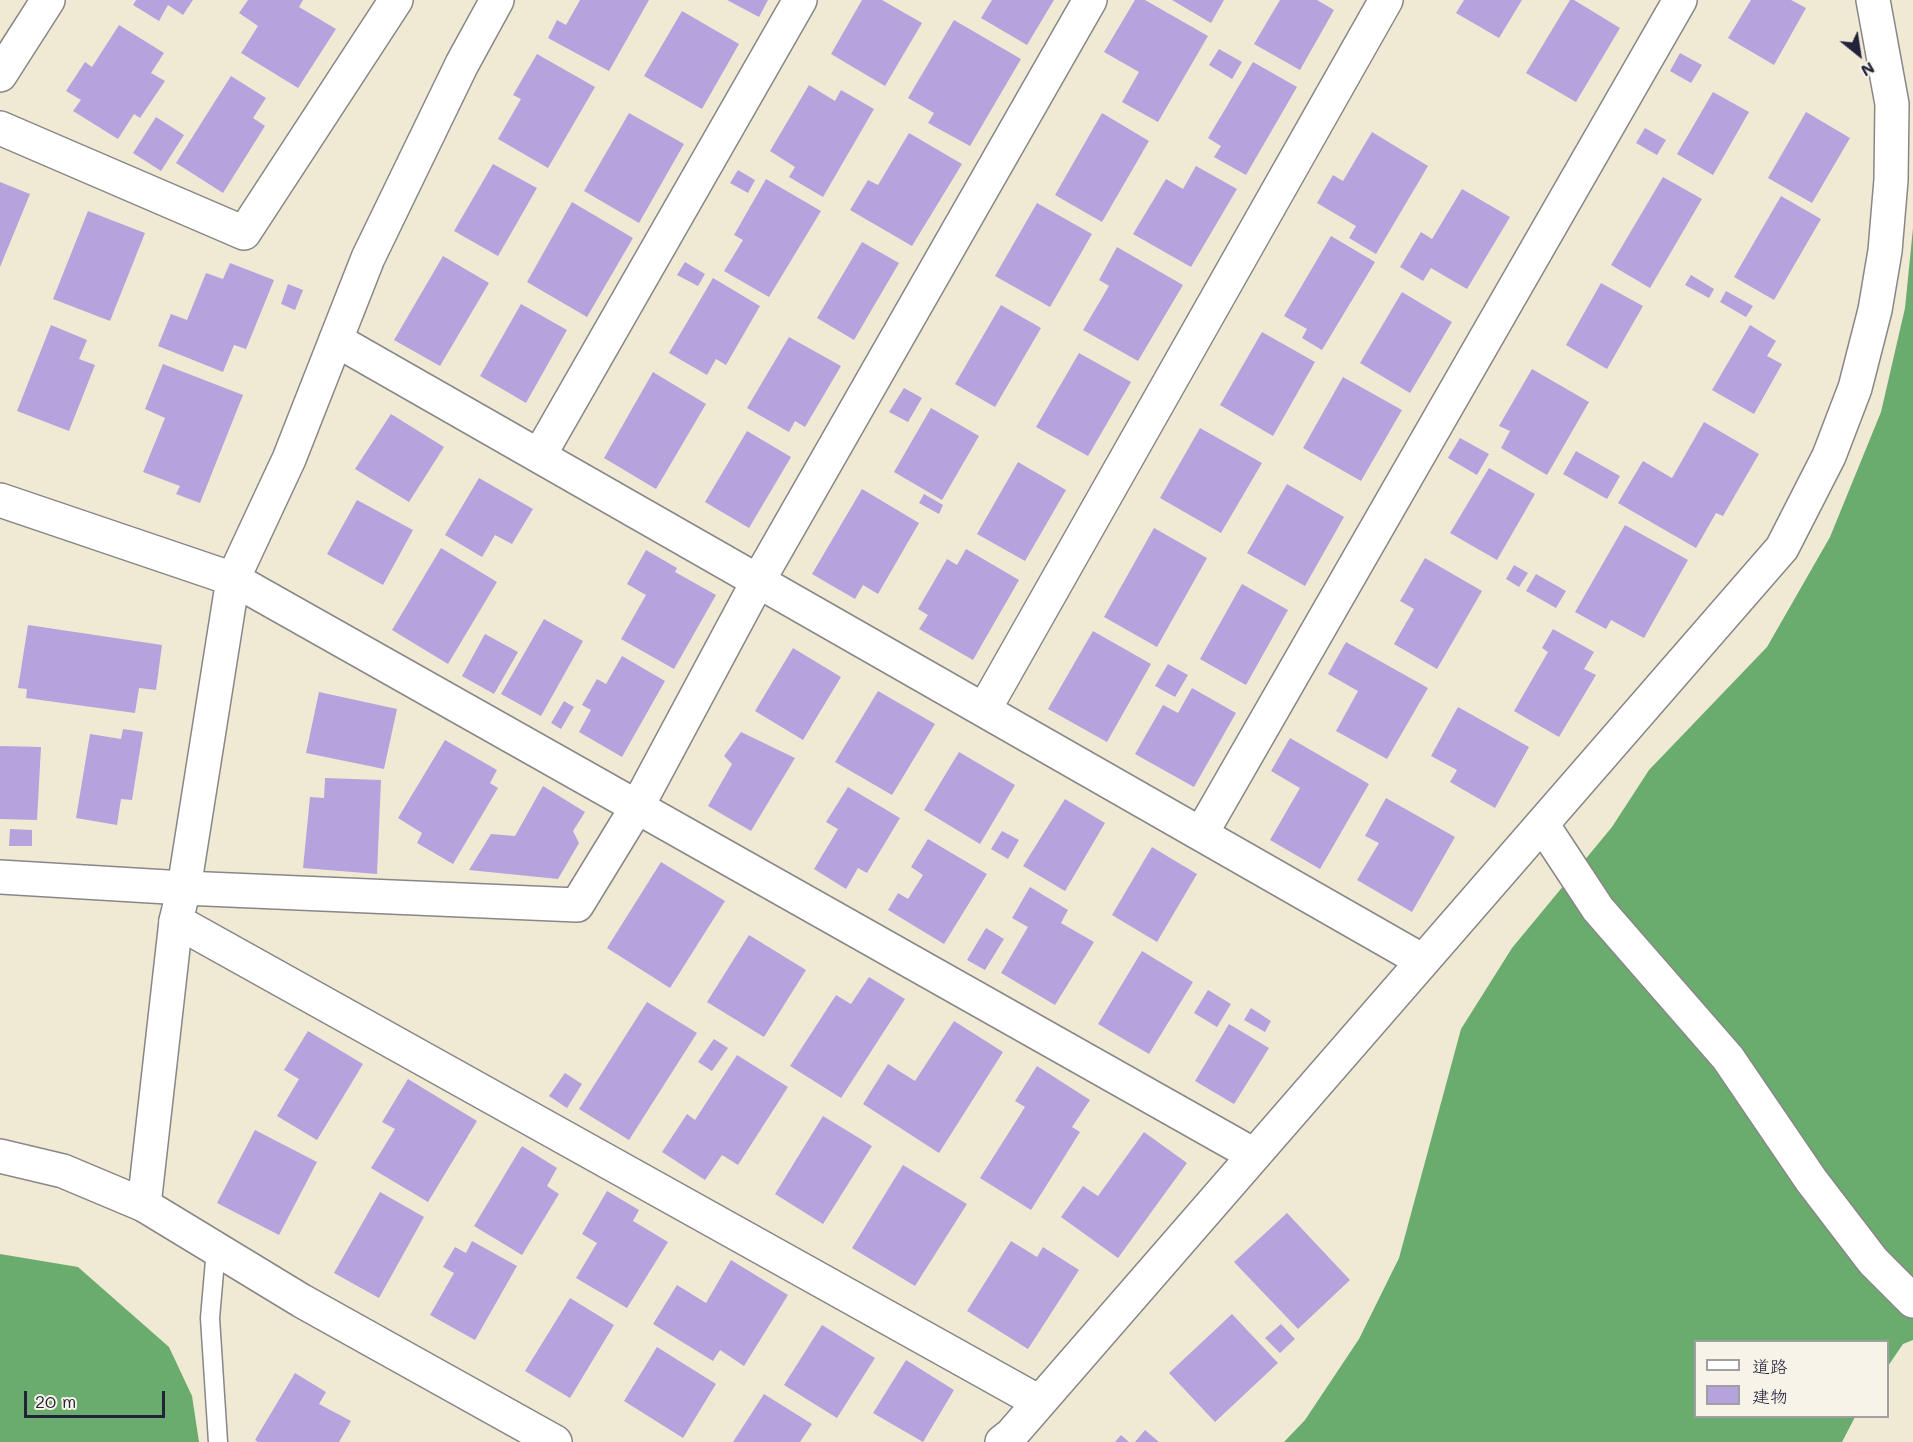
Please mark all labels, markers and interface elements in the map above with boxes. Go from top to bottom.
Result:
north arrow [1829,24,1889,84]
text: N [1858,58,1879,82]
legend [1694,1340,1889,1418]
text: 道路 [1752,1354,1788,1378]
scale bar [27,1379,168,1417]
text: 建物 [1752,1384,1788,1408]
text: 20 m [35,1389,76,1413]

